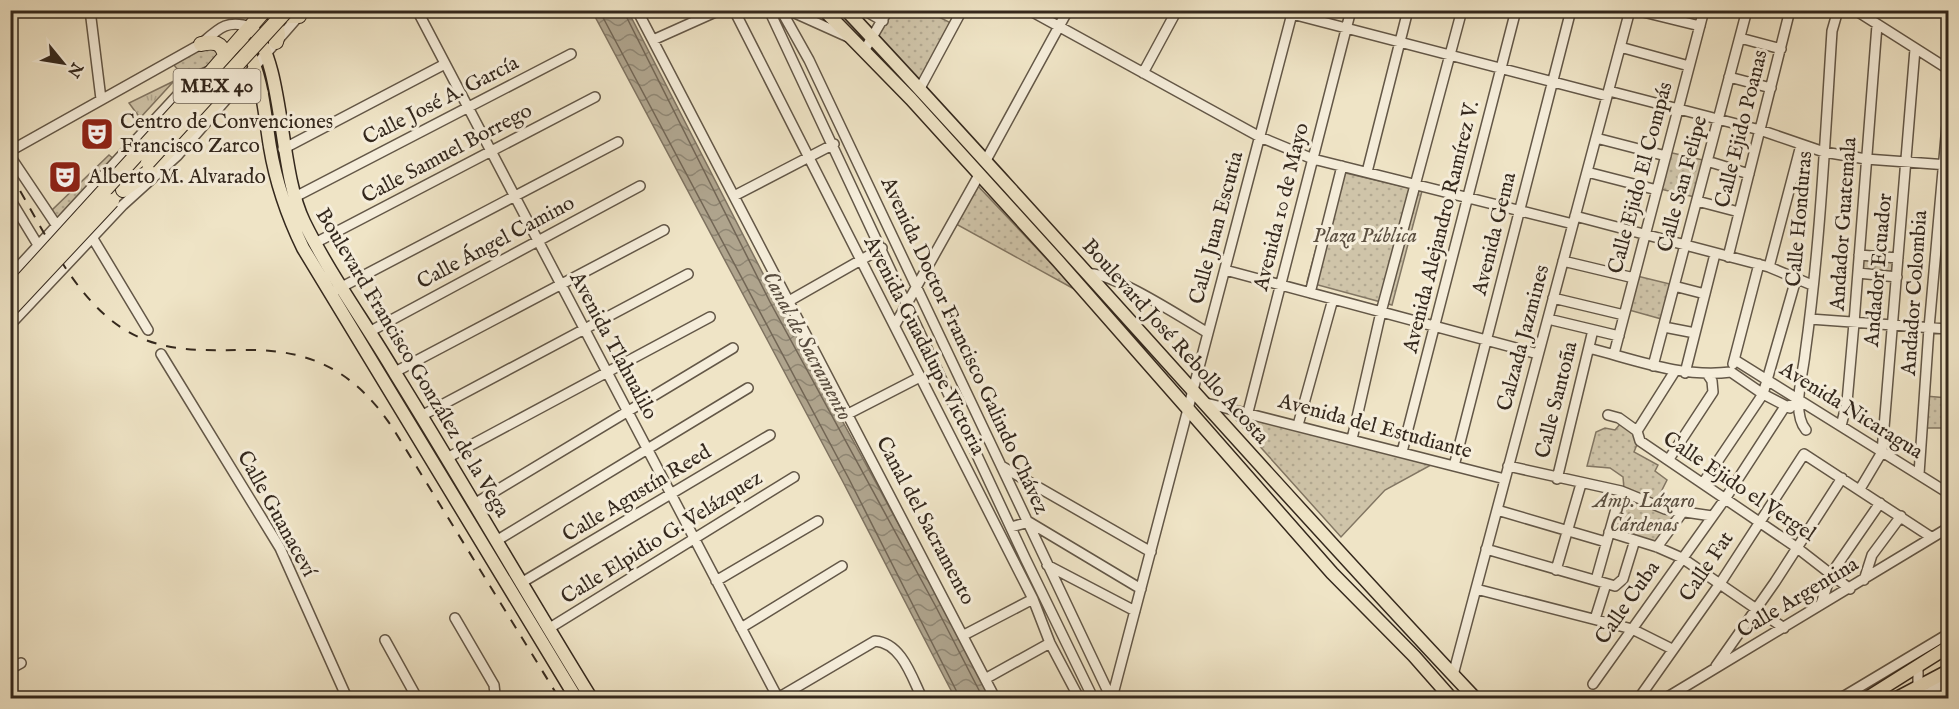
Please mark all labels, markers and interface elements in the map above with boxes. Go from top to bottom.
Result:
north arrow [33,33,93,93]
street label: Calle Ejido Poanas [1709,47,1775,211]
street label: Calle José A. García [358,50,524,152]
text: N [62,58,87,81]
road number: MEX 40 [174,69,260,103]
street label: Calle Ejido El Compás [1602,79,1680,277]
street label: Calle Samuel Borrego [357,98,537,210]
street label: Avenida Alejandro Ramírez V. [1397,98,1486,357]
place label: Centro de Convenciones Francisco Zarco [120,109,333,160]
street label: Calle San Felipe [1652,112,1714,255]
theatre icon: Centro de Convenciones Francisco Zarco [79,116,115,152]
street label: Avenida 10 de Mayo [1248,120,1316,295]
street label: Andador Guatemala [1824,135,1864,313]
street label: Calle Juan Escutia [1184,148,1251,307]
street label: Calle Honduras [1781,150,1819,288]
theatre icon: Alberto M. Alvarado [47,159,83,195]
place label: Alberto M. Alvarado [87,164,266,191]
street label: Avenida Gema [1466,169,1524,299]
street label: Avenida Doctor Francisco Galindo Chávez [873,172,1054,519]
street label: Calle Ángel Camino [412,189,580,296]
street label: Andador Ecuador [1859,192,1899,349]
street label: Boulevard Francisco González de la Vega [309,203,516,523]
street label: Andador Colombia [1896,209,1934,378]
park label: Plaza Pública [1313,223,1417,250]
street label: Avenida Guadalupe Victoria [857,231,991,461]
street label: Boulevard José Rebollo Acosta [1075,234,1275,451]
street label: Calzada Jazmines [1492,262,1556,414]
water label: Canal de Sacramento [756,266,858,426]
street label: Avenida Tlahualilo [562,267,663,425]
street label: Calle Santoña [1529,338,1585,461]
street label: Avenida Nicaragua [1773,356,1928,466]
street label: Avenida del Estudiante [1274,388,1475,466]
street label: Calle Ejido el Vergel [1657,426,1821,548]
street label: Canal del Sacramento [869,432,981,610]
street label: Calle Agustín Reed [558,439,717,549]
street label: Calle Guanaceví [230,446,322,583]
street label: Calle Elpidio G. Velázquez [556,465,768,611]
park label: Amp. Lázaro Cárdenas [1591,488,1695,539]
street label: Calle Fat [1674,527,1740,607]
street label: Calle Argentina [1732,551,1864,645]
street label: Calle Cuba [1589,555,1667,650]

